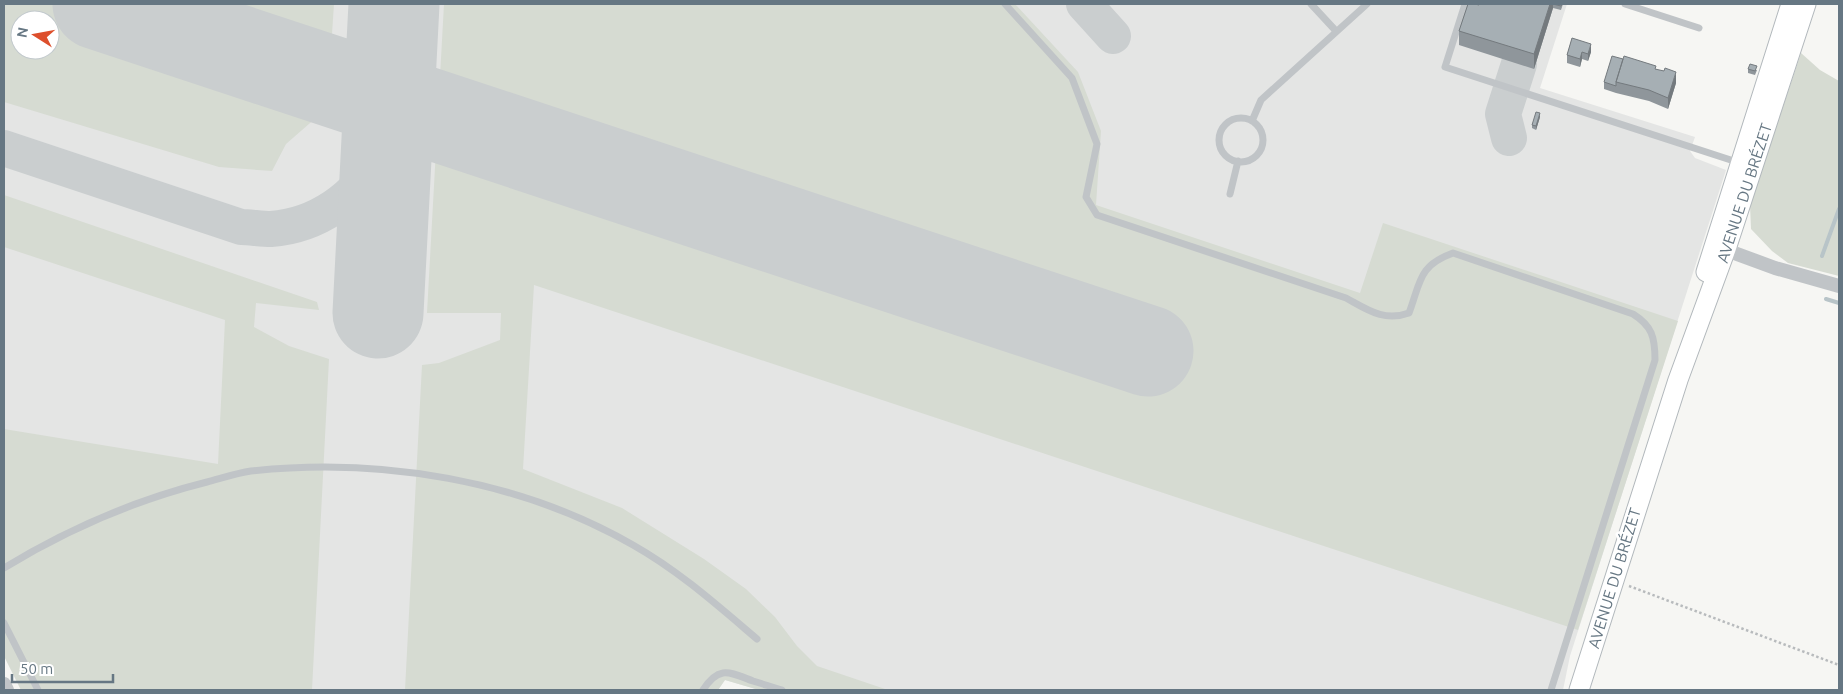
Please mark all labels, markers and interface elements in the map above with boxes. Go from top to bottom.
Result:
north arrow [10,10,60,60]
text: N [13,26,31,39]
street label: AVENUE DU BRÉZET [1711,120,1775,265]
street label: AVENUE DU BRÉZET [1582,505,1644,650]
scale bar [12,652,114,684]
text: 50 m [20,660,53,677]

